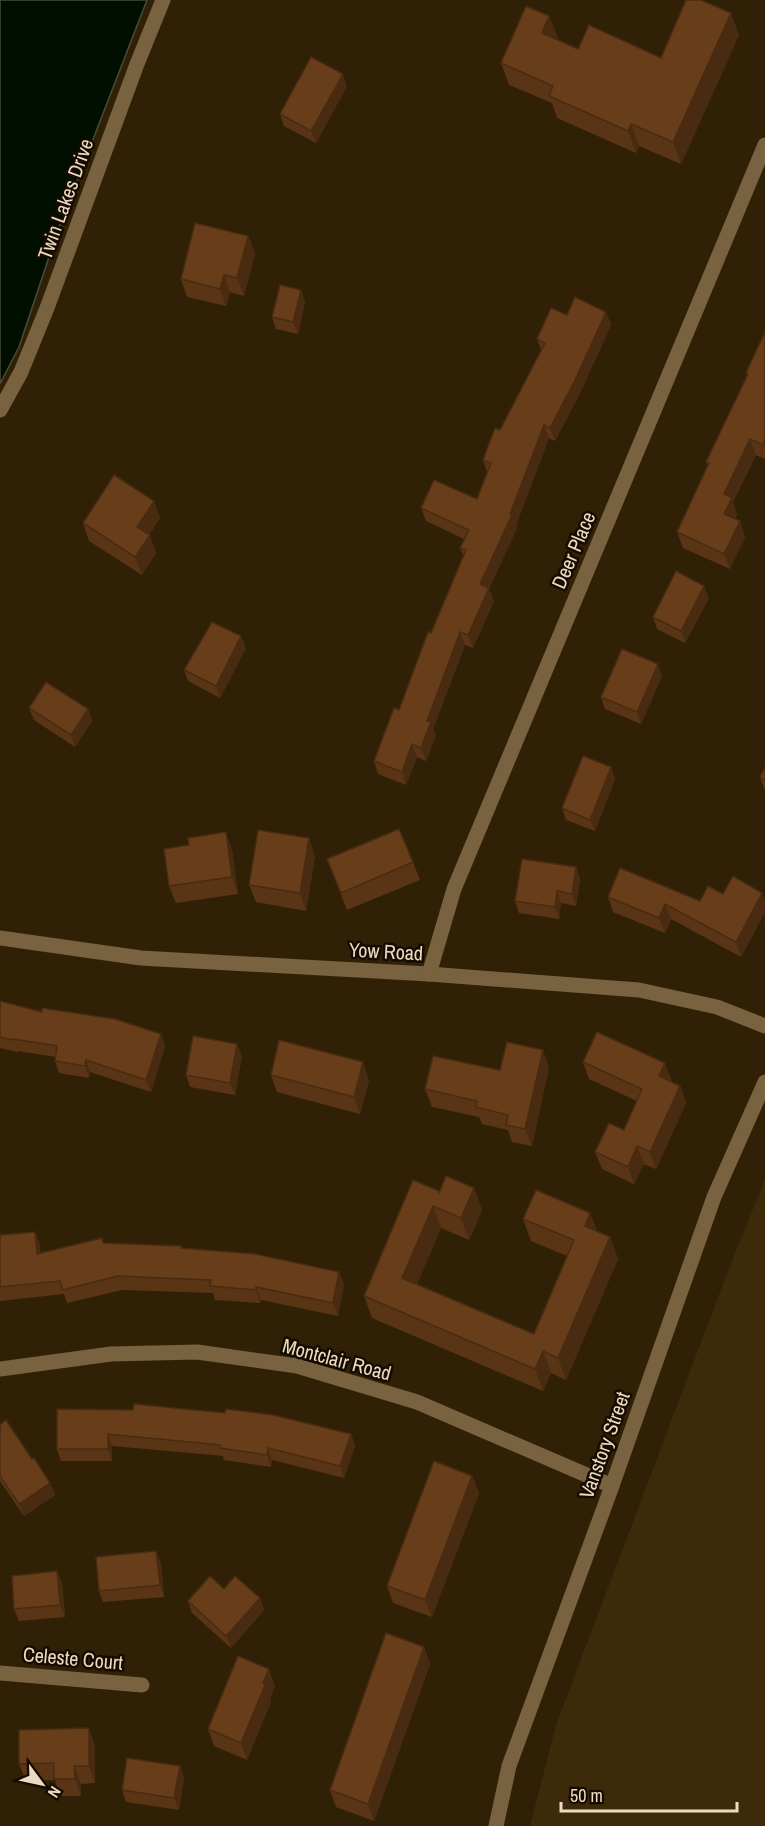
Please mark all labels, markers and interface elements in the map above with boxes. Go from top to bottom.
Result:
street label: Twin Lakes Drive [31,135,99,263]
street label: Deer Place [545,507,601,593]
street label: Yow Road [348,936,424,966]
street label: Montclair Road [280,1332,394,1386]
street label: Vanstory Street [572,1387,636,1502]
street label: Celeste Court [22,1640,125,1676]
north arrow [12,1754,72,1814]
scale bar [561,1775,736,1813]
text: N [43,1782,66,1802]
text: 50 m [570,1783,603,1808]

